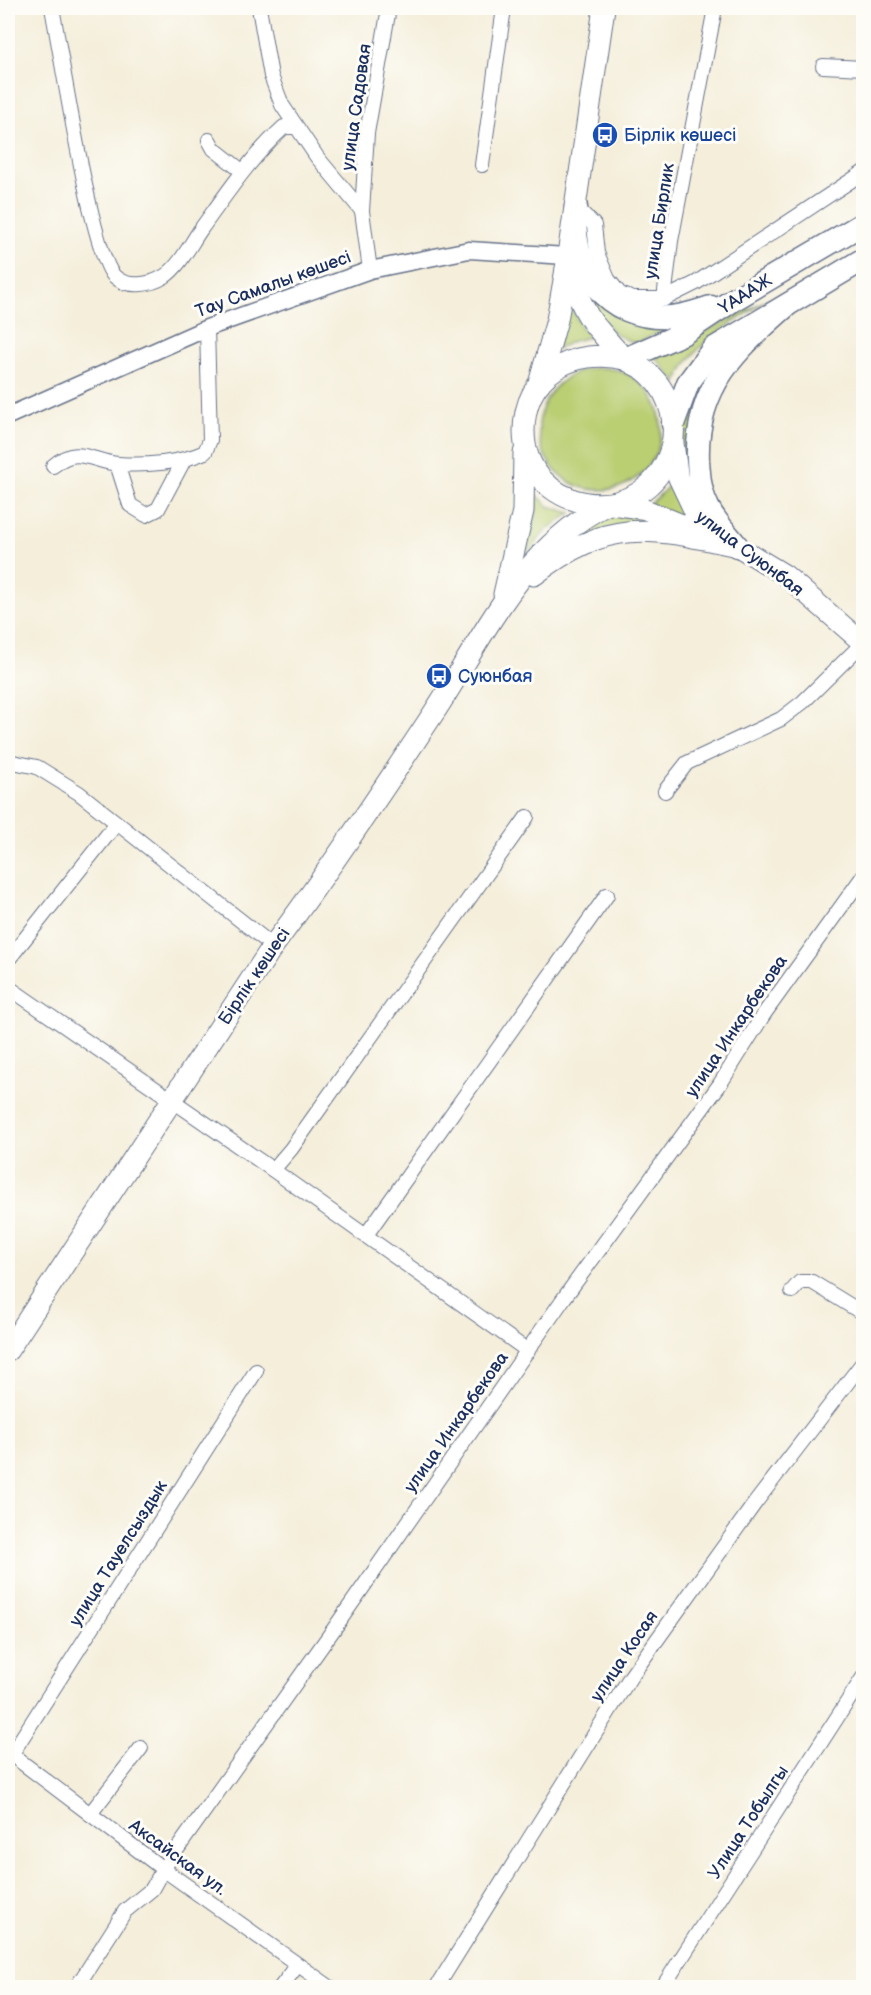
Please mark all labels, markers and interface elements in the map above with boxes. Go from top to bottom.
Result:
street label: улица Садовая [337,42,376,172]
bus stop icon: Бірлік көшесі [590,120,620,150]
place label: Бірлік көшесі [624,125,736,146]
street label: улица Бирлик [640,161,679,281]
street label: Тау Самалы көшесі [193,247,354,322]
street label: ҮАААЖ [715,270,776,319]
street label: улица Суюнбая [692,506,808,601]
bus stop icon: Суюнбая [424,661,454,691]
place label: Суюнбая [458,666,533,687]
street label: Бірлік көшесі [214,924,295,1029]
street label: улица Инкарбекова [681,951,792,1101]
street label: улица Инкарбекова [400,1348,513,1497]
street label: улица Тауелсыздык [65,1476,172,1630]
street label: улица Косая [586,1607,663,1706]
street label: Улица Тобылгы [704,1762,793,1883]
street label: Аксайская ул. [124,1814,231,1900]

